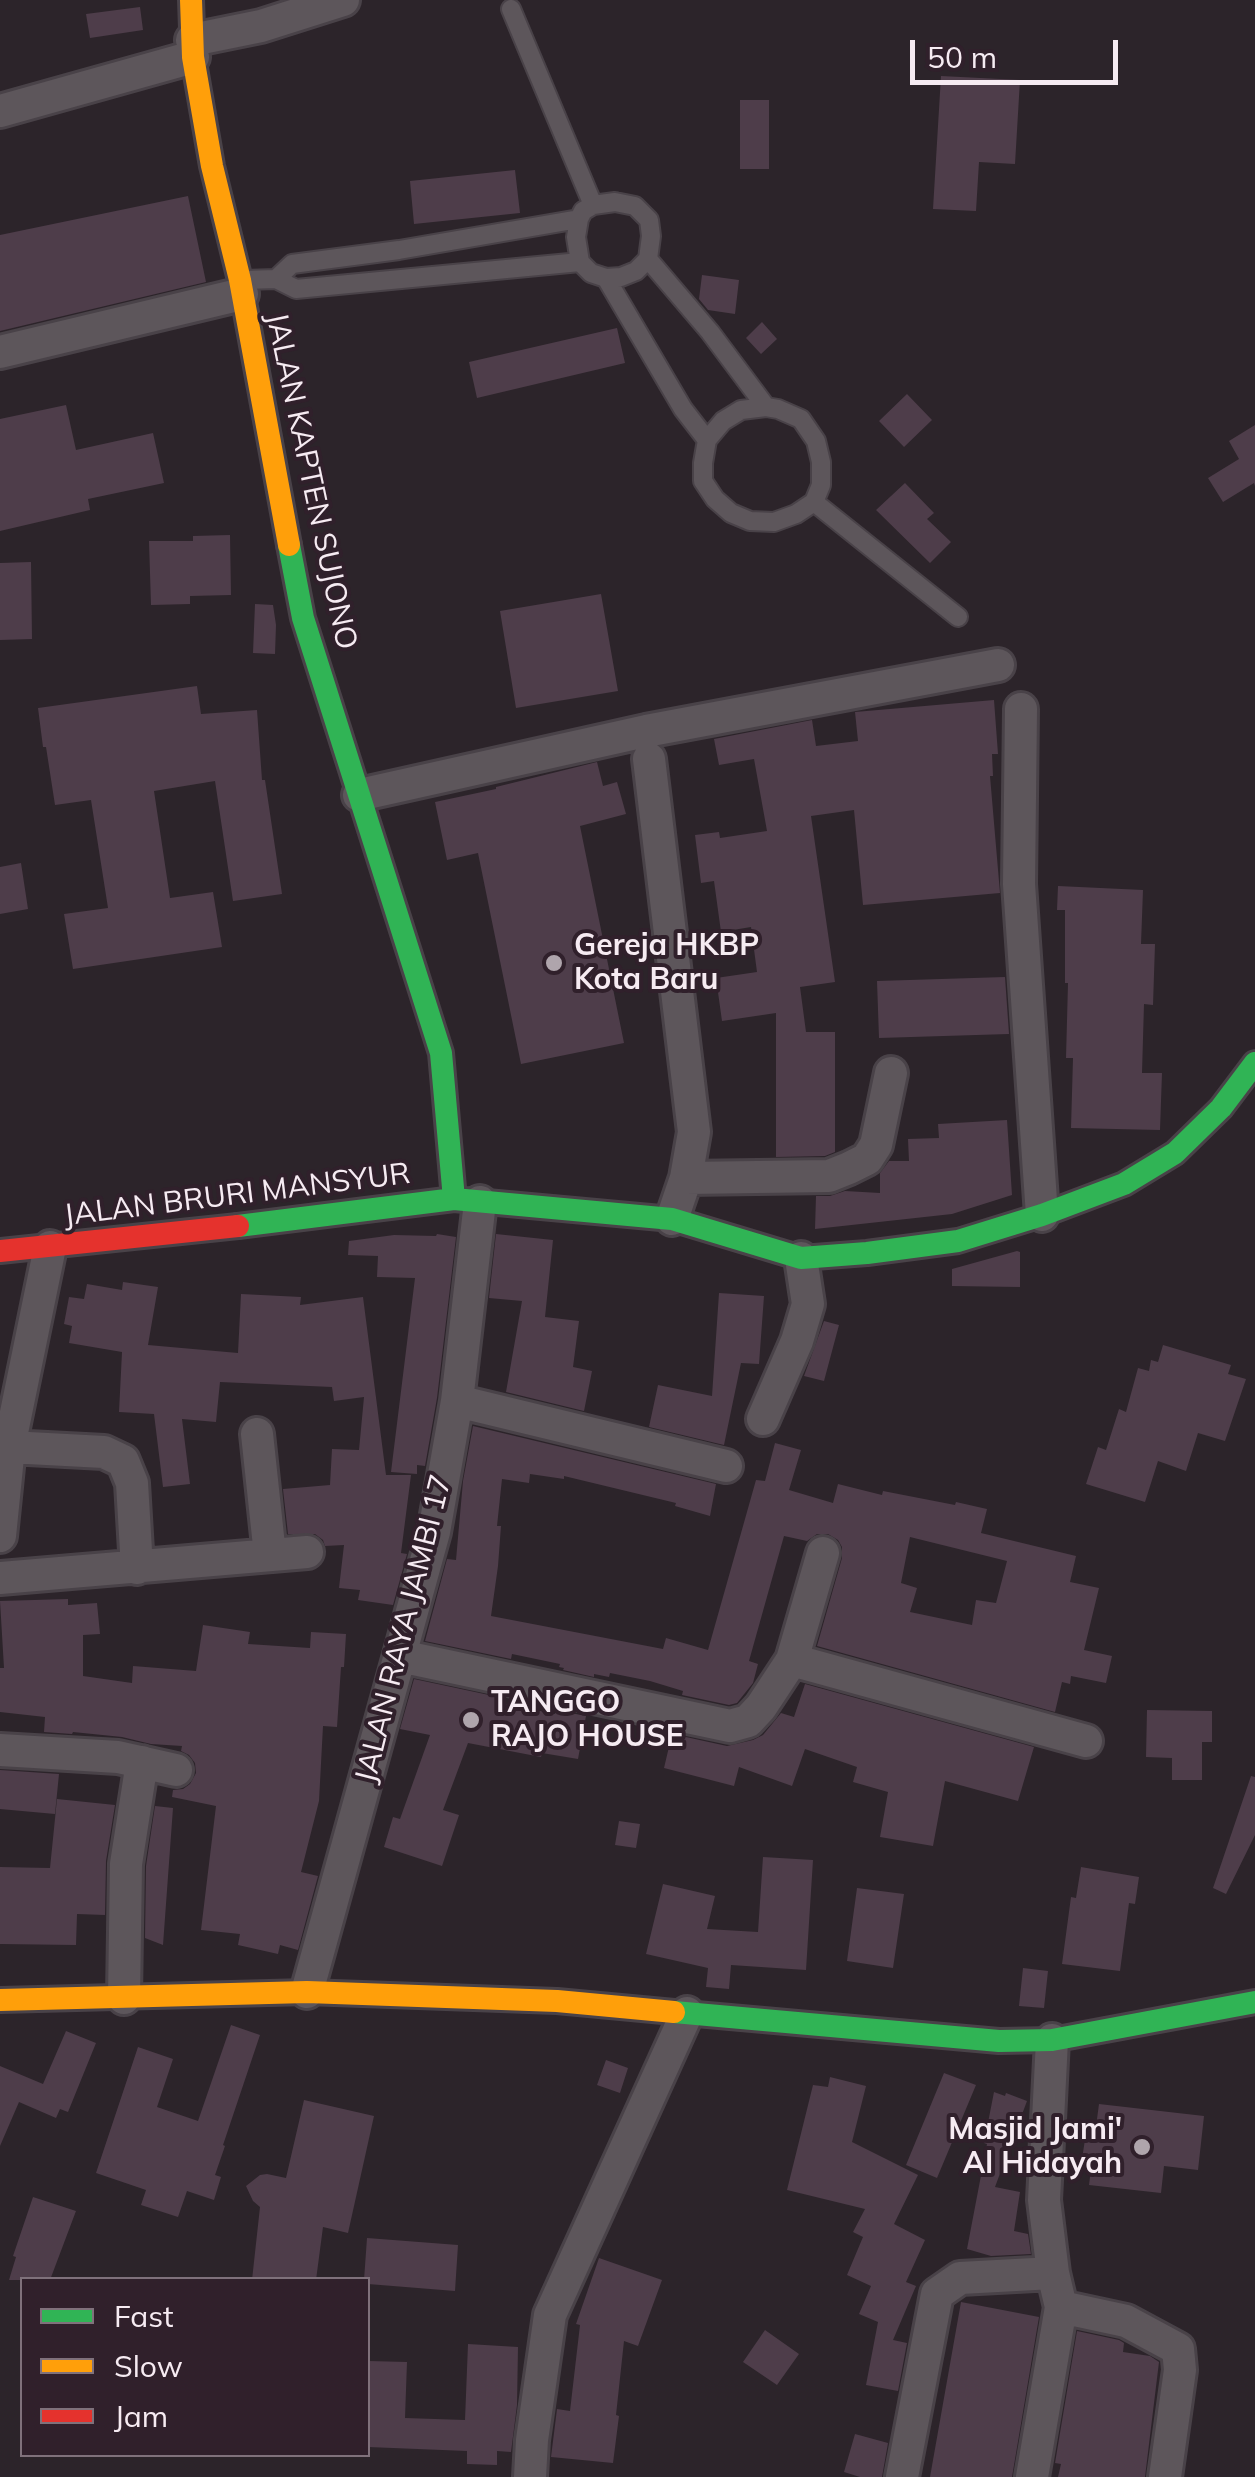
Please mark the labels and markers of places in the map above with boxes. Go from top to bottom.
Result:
place label: Gereja HKBP Kota Baru [574,928,759,998]
marker: Gereja HKBP Kota Baru [543,952,565,974]
place label: TANGGO RAJO HOUSE [491,1685,684,1756]
marker: TANGGO RAJO HOUSE [460,1709,482,1731]
place label: Masjid Jami' Al Hidayah [948,2112,1122,2182]
marker: Masjid Jami' Al Hidayah [1131,2136,1153,2158]

